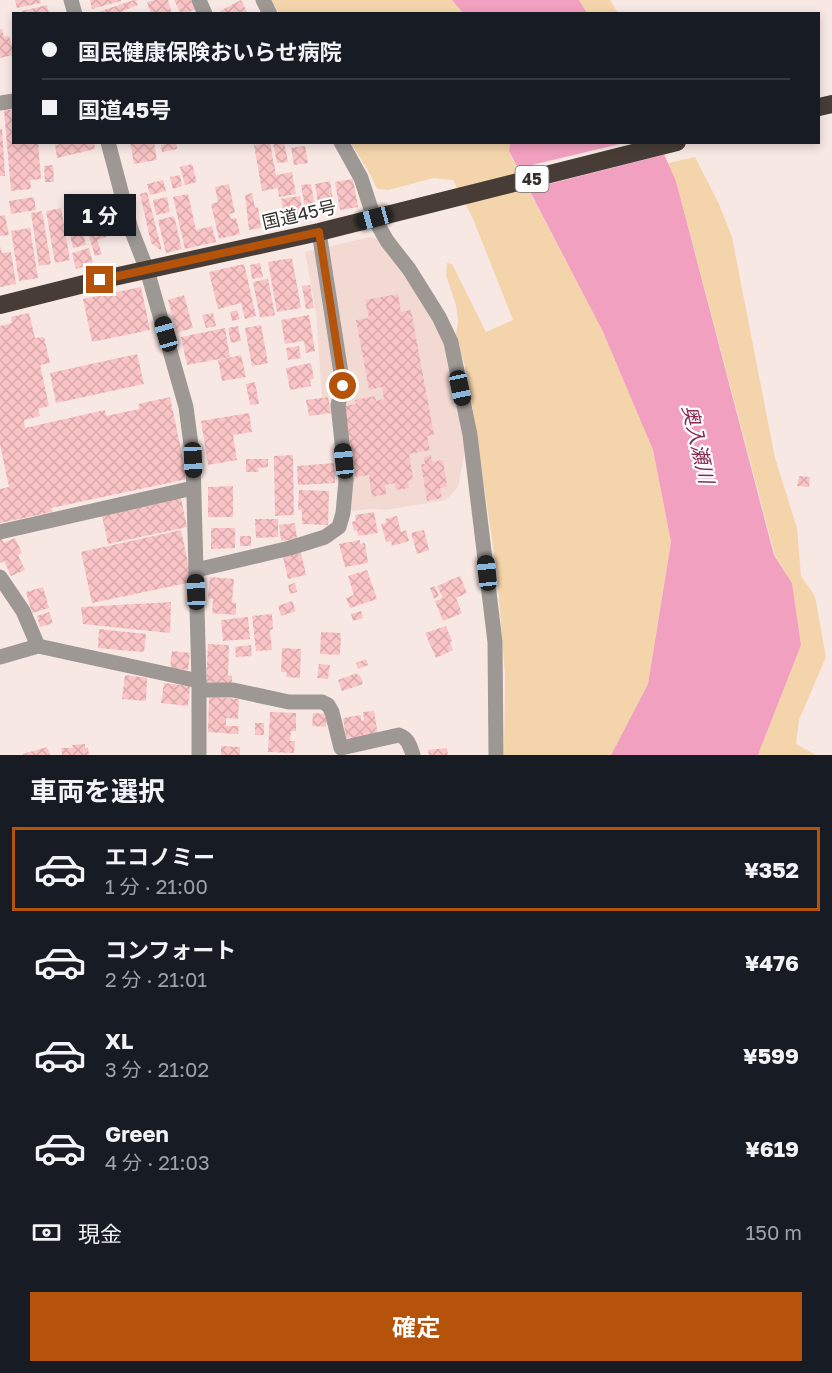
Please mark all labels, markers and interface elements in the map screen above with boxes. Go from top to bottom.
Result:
text: 国民健康保険おいらせ病院 [78,38,342,65]
text: 国道45号 [78,96,171,123]
road number: 45 [516,166,548,192]
callout: 1 分 [64,193,136,235]
street label: 国道45号 [260,195,338,233]
text: 1 分 [82,203,118,227]
car [354,205,394,231]
route end [86,266,113,293]
car [152,314,180,354]
car [447,369,473,407]
route start [329,372,356,399]
water label: 奥入瀬川 [678,402,720,488]
car [183,442,203,478]
car [333,442,355,480]
car [476,554,498,592]
car [186,574,206,610]
text: 車両を選択 [30,775,165,807]
icon: car [33,842,87,896]
text: エコノミー [105,843,215,870]
text: ¥352 [744,856,799,883]
text: 1 分 · 21:00 [105,874,208,898]
icon: car [33,935,87,989]
text: コンフォート [105,936,236,963]
text: ¥476 [745,949,799,976]
text: 2 分 · 21:01 [105,967,207,991]
text: XL [105,1027,133,1054]
icon: car [33,1028,87,1082]
text: ¥599 [743,1042,799,1069]
text: 3 分 · 21:02 [105,1057,209,1081]
text: Green [105,1120,169,1147]
icon: car [33,1121,87,1175]
text: ¥619 [745,1135,799,1162]
text: 4 分 · 21:03 [105,1150,210,1174]
icon: cash [30,1216,63,1249]
text: 現金 [78,1220,122,1247]
text: 150 m [746,1220,802,1244]
button: 確定 [30,1292,802,1361]

